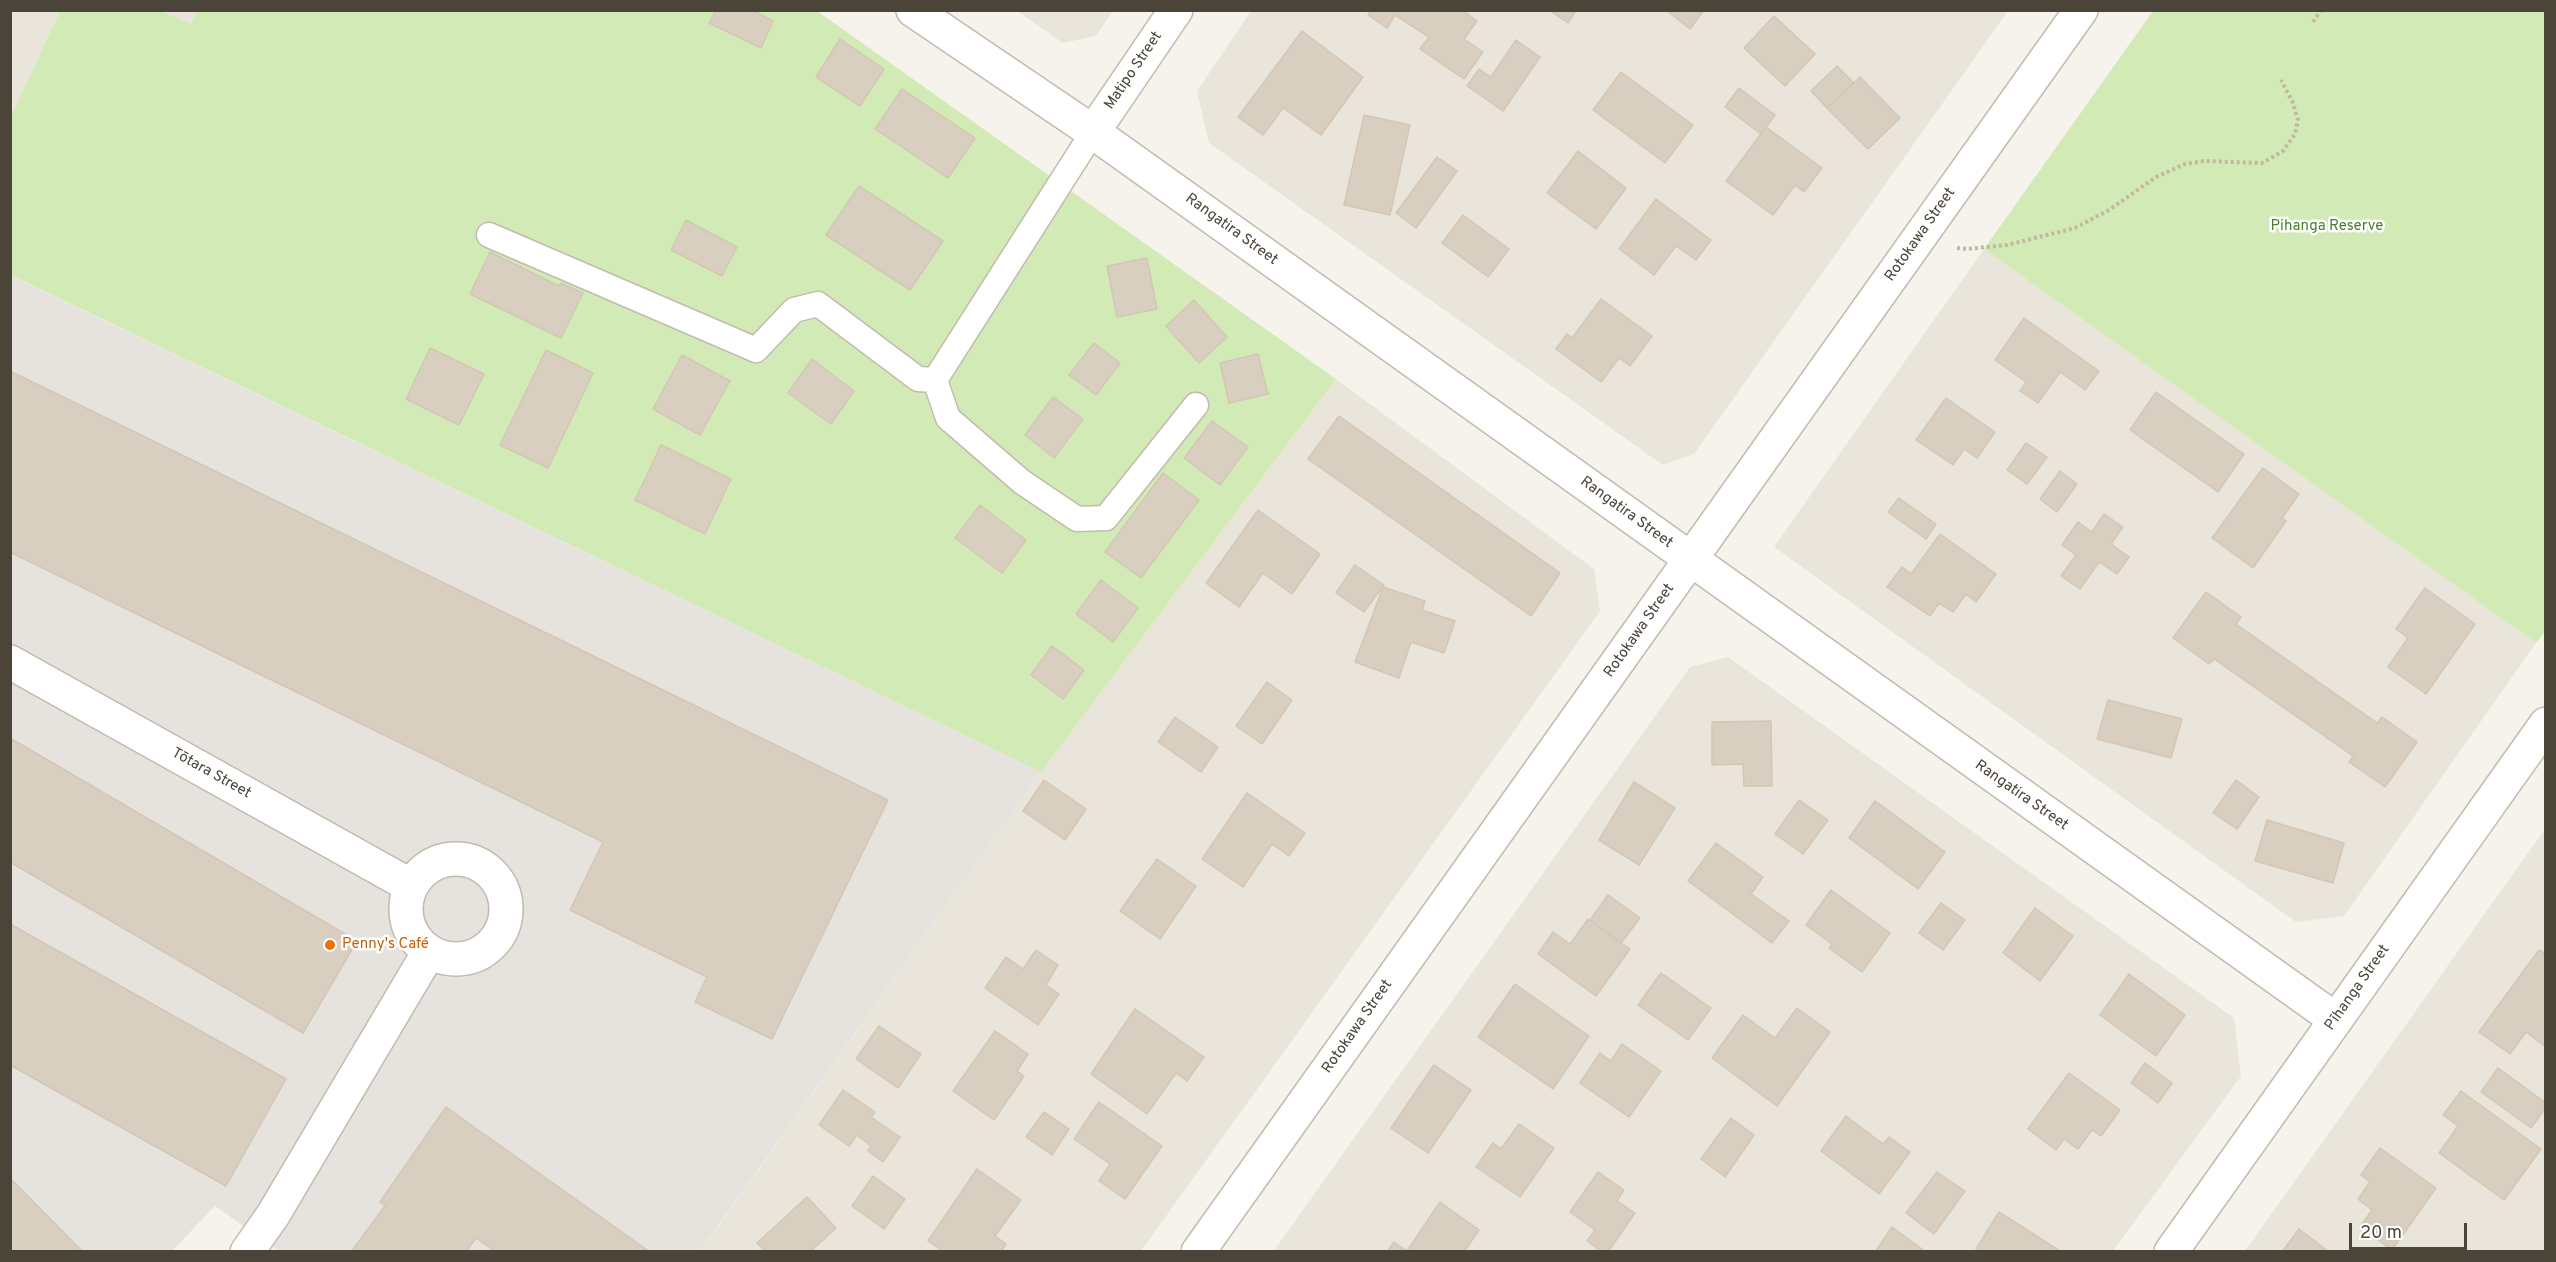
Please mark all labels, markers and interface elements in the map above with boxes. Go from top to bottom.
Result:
street label: Matipo Street [1101,29,1167,113]
street label: Rotokawa Street [1882,185,1960,285]
street label: Rangatira Street [1181,190,1281,270]
park label: Pihanga Reserve [2271,218,2383,236]
street label: Rangatira Street [1576,473,1676,553]
street label: Rotokawa Street [1601,581,1679,681]
street label: Tōtara Street [168,745,254,803]
street label: Rangatira Street [1971,757,2071,835]
place label: Penny's Café [342,936,429,954]
marker: Penny's Café [323,938,337,952]
street label: Pīhanga Street [2322,942,2394,1034]
street label: Rotokawa Street [1319,977,1397,1077]
scale bar [2352,1211,2470,1249]
text: 20 m [2360,1222,2402,1245]

